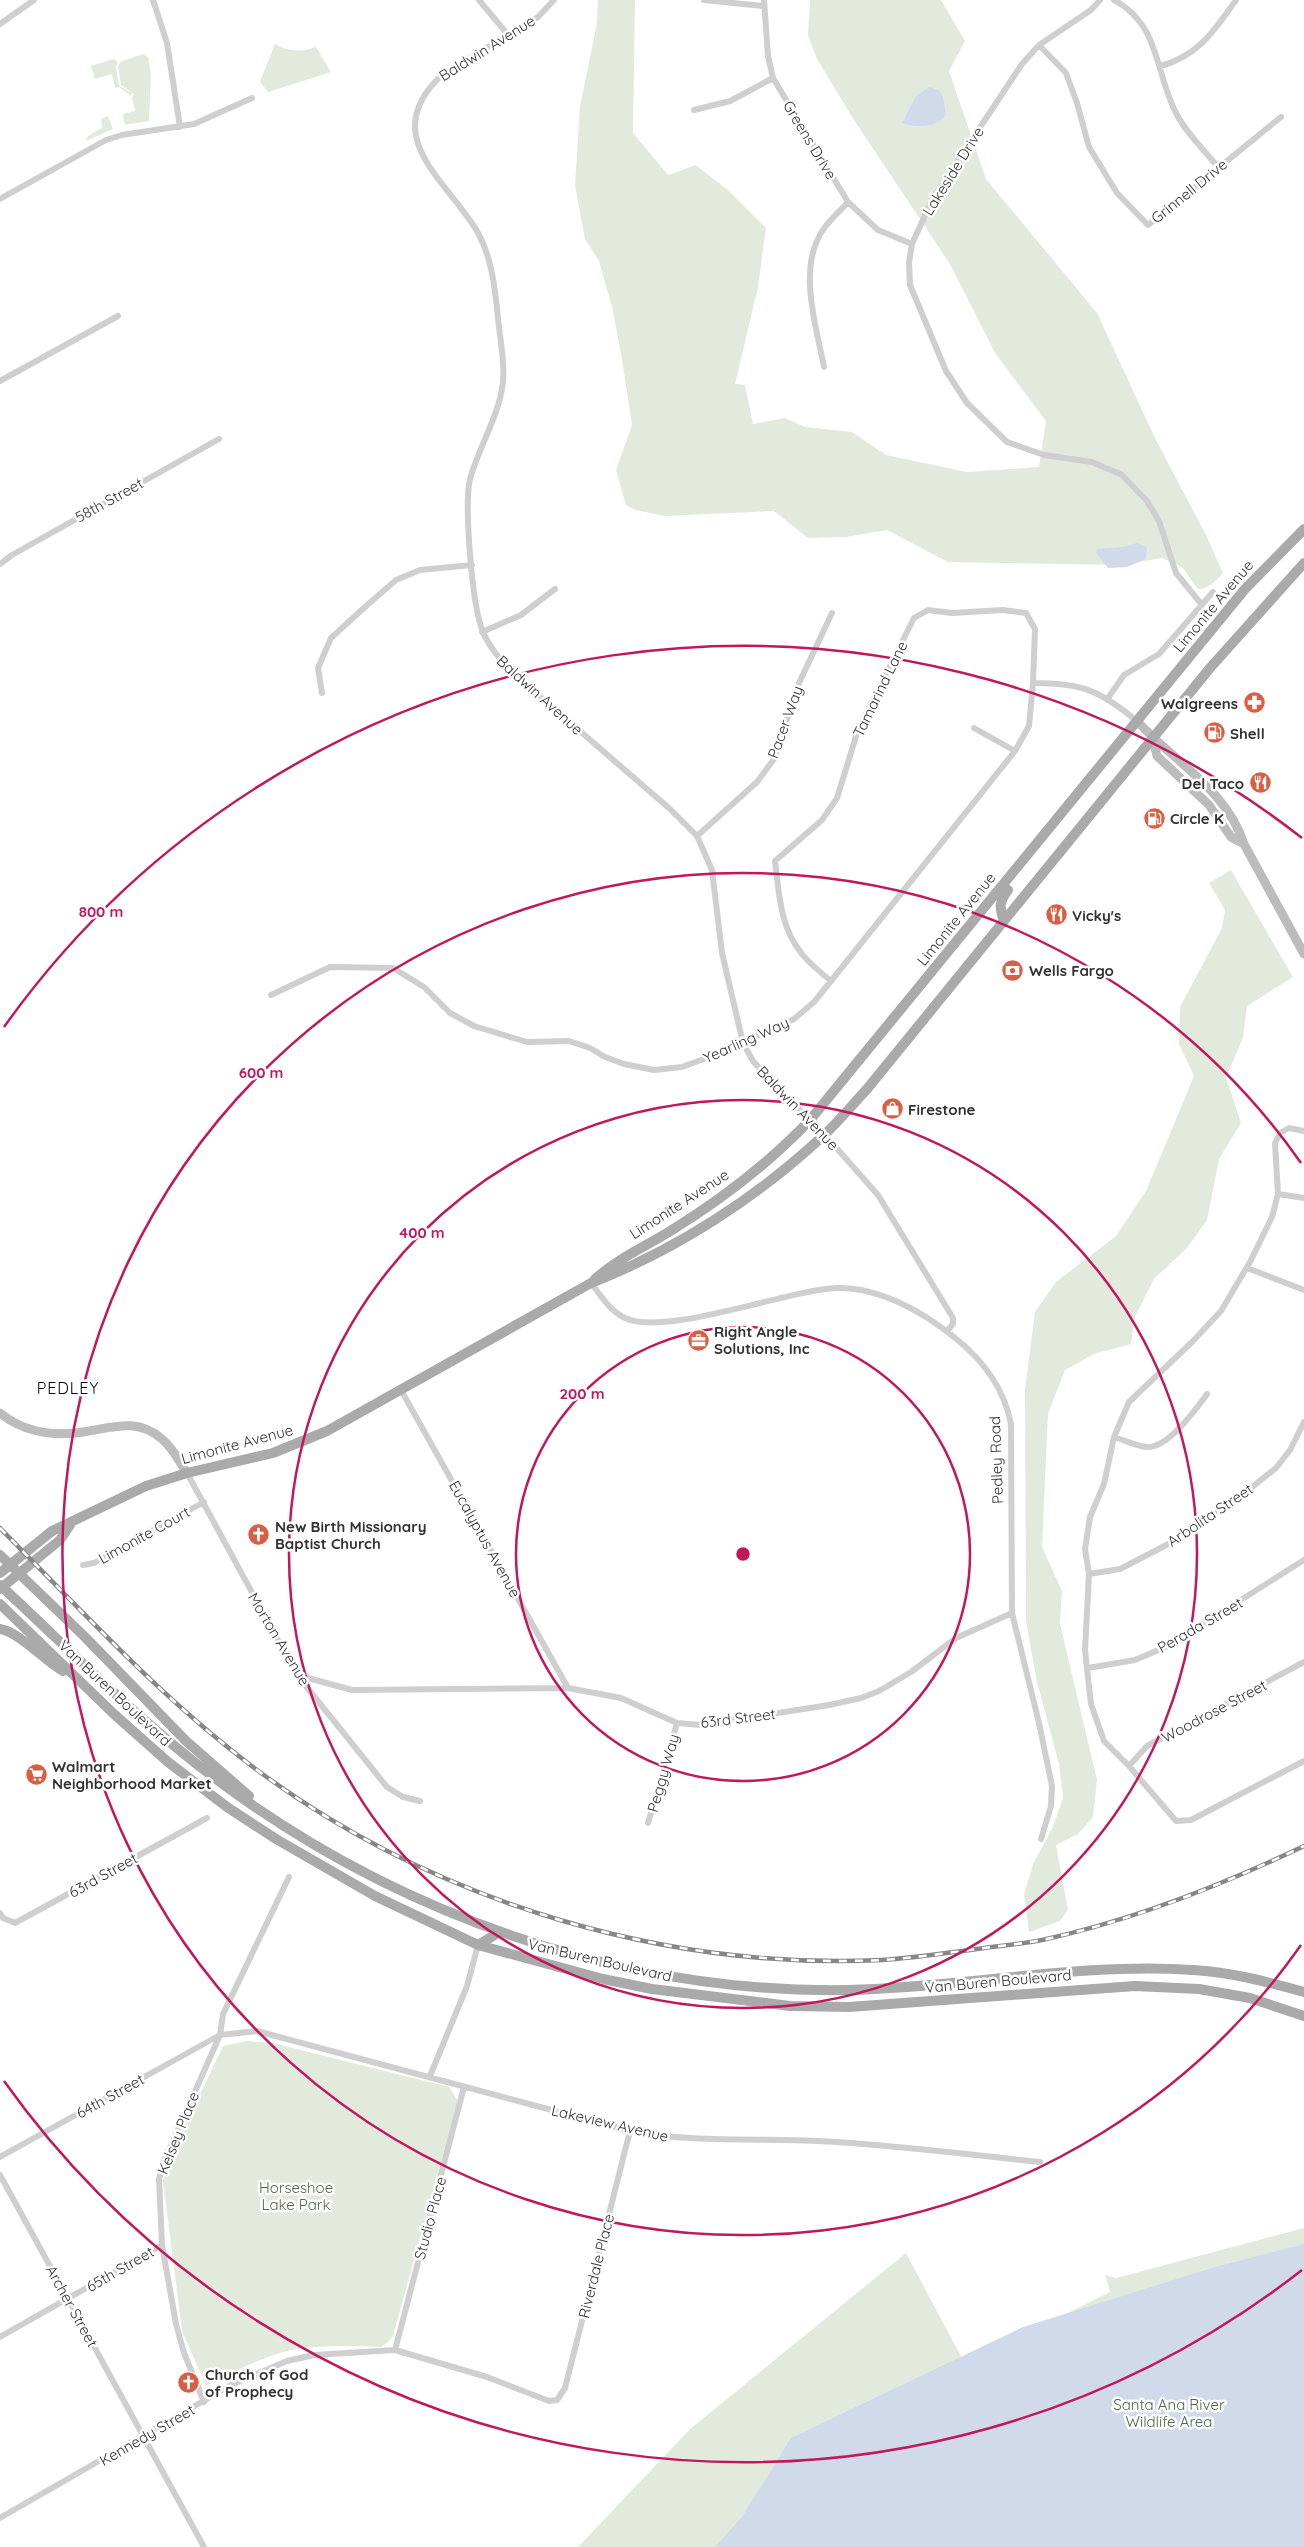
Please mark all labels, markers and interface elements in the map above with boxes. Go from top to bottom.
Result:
street label: Baldwin Avenue [435,11,539,85]
street label: Greens Drive [779,97,841,183]
street label: Lakeside Drive [918,123,988,219]
street label: Grinnell Drive [1147,155,1231,227]
street label: 58th Street [72,474,146,526]
street label: Limonite Avenue [1169,556,1257,656]
street label: Tamarind Lane [849,638,911,740]
street label: Baldwin Avenue [493,651,587,739]
street label: Pacer Way [763,683,807,761]
pharmacy icon: Walgreens [1242,691,1266,715]
place label: Walgreens [1161,694,1238,713]
fuel station icon: Shell [1202,721,1226,745]
place label: Shell [1230,724,1265,743]
restaurant icon: Del Taco [1248,771,1272,795]
place label: Del Taco [1182,774,1244,793]
fuel station icon: Circle K [1142,806,1166,830]
place label: Circle K [1170,809,1224,828]
street label: Limonite Avenue [913,868,999,970]
text: 800 m [79,902,123,921]
restaurant icon: Vicky's [1044,903,1068,927]
place label: Vicky's [1072,906,1121,925]
bank icon: Wells Fargo [1001,958,1025,982]
place label: Wells Fargo [1029,961,1114,980]
street label: Yearling Way [700,1013,792,1067]
street label: Baldwin Avenue [753,1062,843,1154]
text: 600 m [239,1063,283,1082]
shop icon: Firestone [880,1097,904,1121]
place label: Firestone [908,1100,976,1119]
street label: Limonite Avenue [626,1165,732,1243]
text: 400 m [399,1223,445,1242]
place label: Right Angle Solutions, Inc [714,1322,810,1358]
office icon: Right Angle Solutions, Inc [686,1328,710,1352]
district label: PEDLEY [37,1378,99,1398]
text: 200 m [560,1384,605,1403]
street label: Pedley Road [985,1416,1007,1504]
street label: Limonite Avenue [179,1420,295,1468]
street label: Eucalyptus Avenue [445,1477,525,1601]
street label: Arbolita Street [1163,1479,1257,1551]
street label: Limonite Court [95,1502,193,1568]
place label: New Birth Missionary Baptist Church [275,1517,426,1553]
church icon: New Birth Missionary Baptist Church [247,1523,271,1547]
centre of rings [734,1545,752,1563]
street label: Morton Avenue [244,1589,314,1689]
street label: Perada Street [1154,1593,1246,1657]
street label: Van Buren Boulevard [55,1636,175,1750]
street label: Woodrose Street [1158,1675,1270,1747]
street label: 63rd Street [699,1704,777,1732]
street label: Peggy Way [643,1732,683,1814]
place label: Walmart Neighborhood Market [52,1757,212,1793]
supermarket icon: Walmart Neighborhood Market [24,1763,48,1787]
street label: 63rd Street [65,1848,141,1902]
street label: Van Buren Boulevard [526,1934,674,1986]
street label: Van Buren Boulevard [924,1965,1072,1997]
street label: 64th Street [73,2070,147,2122]
street label: Kelsey Place [153,2089,203,2177]
street label: Lakeview Avenue [550,2100,670,2146]
street label: Studio Place [410,2174,450,2262]
park label: Horseshoe Lake Park [259,2178,333,2214]
street label: Riverdale Place [574,2212,618,2320]
street label: 65th Street [83,2242,157,2296]
street label: Archer Street [42,2262,102,2350]
place label: Church of God of Prophecy [205,2365,308,2401]
church icon: Church of God of Prophecy [177,2371,201,2395]
park label: Santa Ana River Wildlife Area [1113,2395,1225,2431]
street label: Kennedy Street [96,2400,198,2470]

